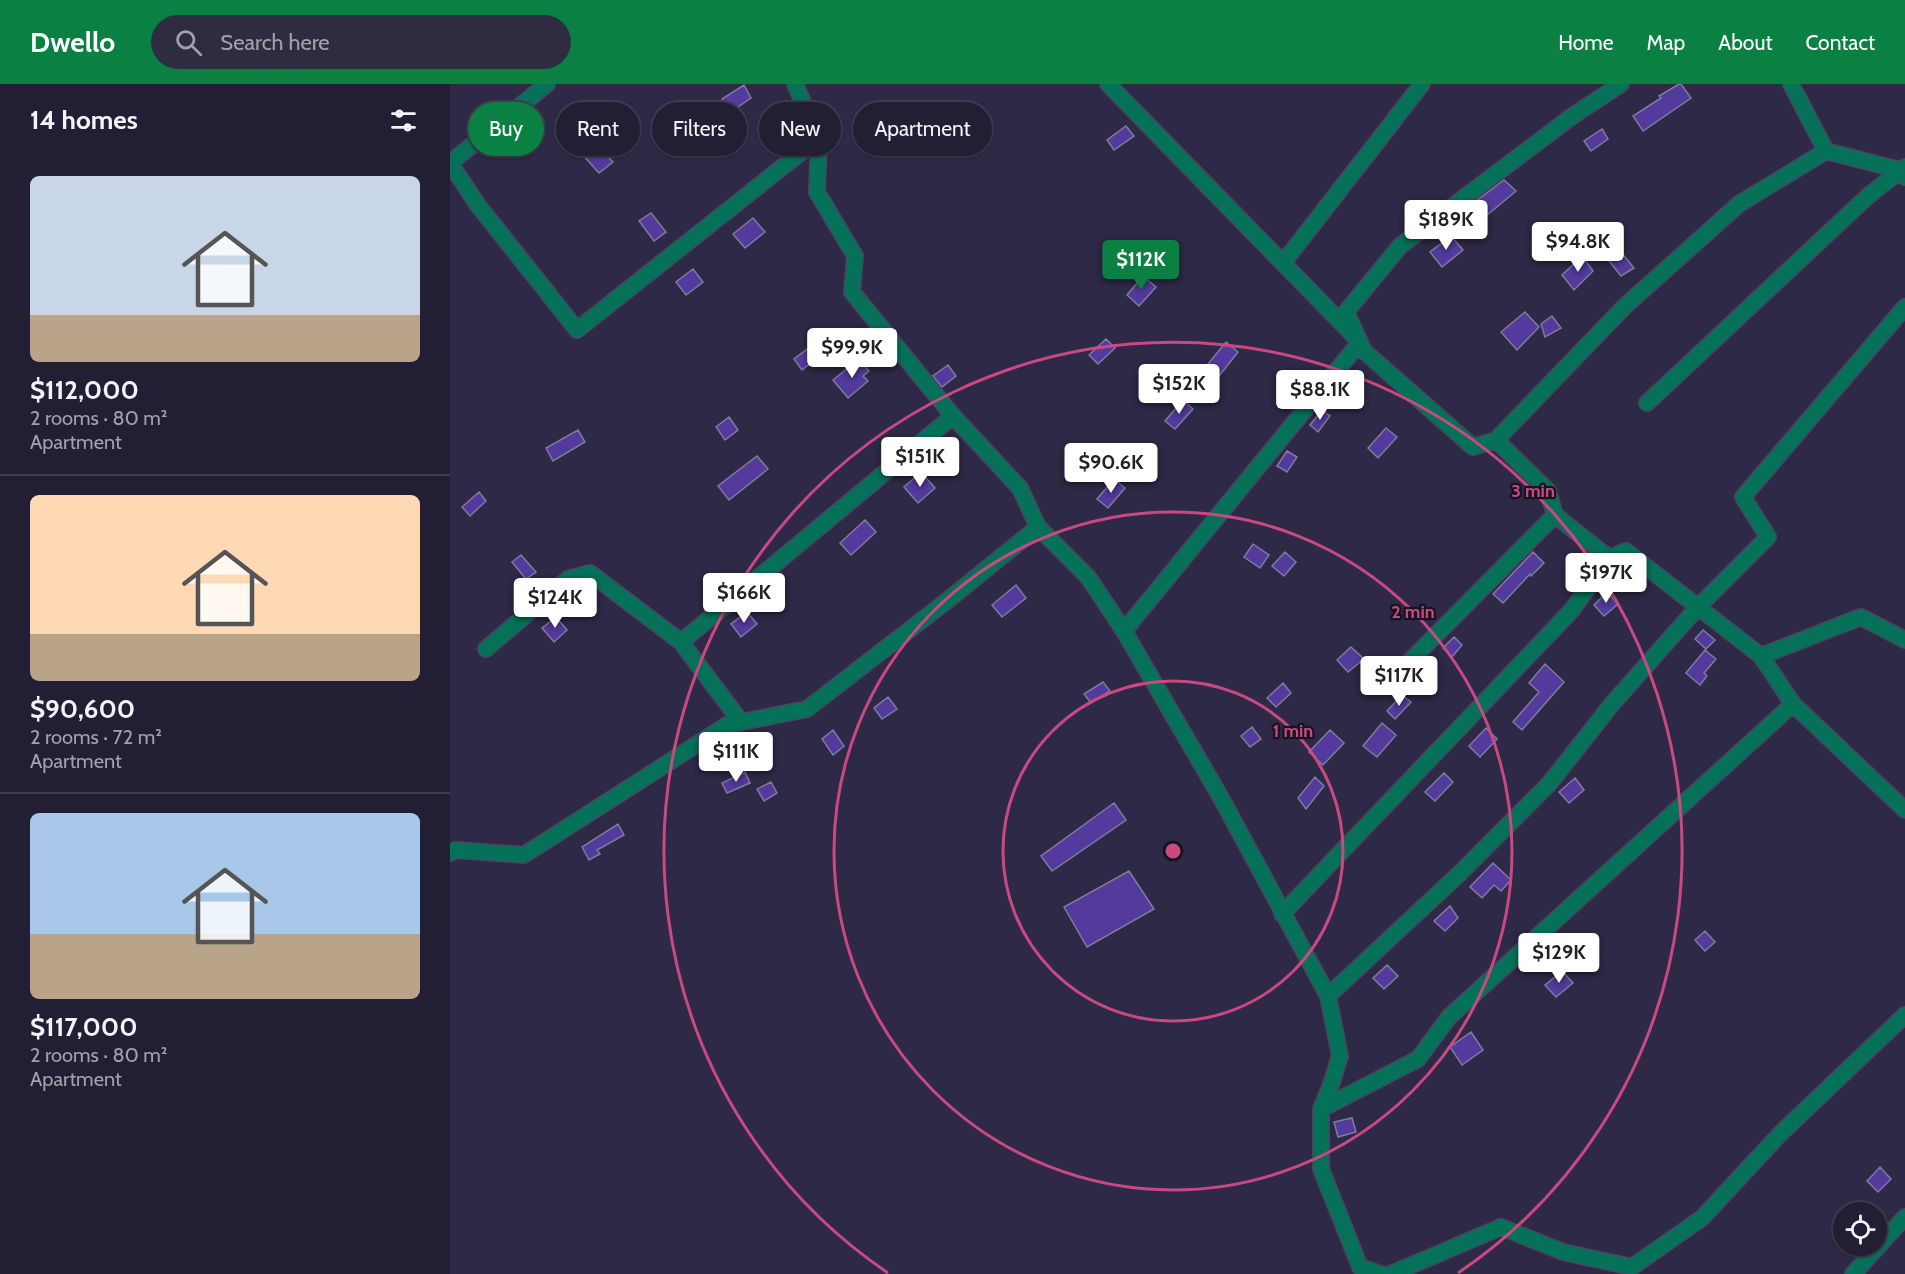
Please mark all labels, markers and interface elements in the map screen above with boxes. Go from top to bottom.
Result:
search box [151,15,571,69]
text: Dwello [30,25,115,59]
icon: search [172,26,205,59]
text: Search here [220,29,330,56]
text: Home [1558,30,1614,55]
text: Map [1647,30,1685,55]
text: About [1718,30,1772,55]
text: Contact [1805,30,1875,55]
chip: Buy [468,102,544,156]
chip: Rent [556,102,640,156]
chip: Filters [652,102,747,156]
chip: New [759,102,841,156]
chip: Apartment [853,102,992,156]
text: 14 homes [30,104,138,136]
icon: filters [387,104,420,137]
pin: $189K [1404,200,1488,251]
text: $189K [1419,207,1473,231]
icon: home [171,215,279,323]
pin: $94.8K [1529,222,1627,273]
text: $94.8K [1546,229,1610,253]
pin: $112K [1099,240,1183,291]
text: $112K [1116,247,1166,271]
pin: $99.9K [803,328,901,379]
text: $99.9K [821,335,883,359]
pin: $152K [1137,364,1221,415]
pin: $88.1K [1271,370,1369,421]
text: $152K [1153,371,1205,395]
text: $112,000 [30,374,139,406]
text: $88.1K [1290,377,1350,401]
text: 2 rooms · 80 m² [30,406,167,430]
text: Apartment [30,430,122,454]
pin: $151K [878,437,962,488]
pin: $90.6K [1062,443,1160,494]
text: $151K [895,444,945,468]
text: $90.6K [1079,450,1143,474]
text: 3 min [1511,480,1555,502]
icon: home [171,534,279,642]
pin: $197K [1564,553,1648,604]
text: $197K [1580,560,1632,584]
pin: $166K [702,573,786,624]
pin: $124K [513,578,597,629]
text: $166K [717,580,771,604]
text: $124K [528,585,582,609]
text: 2 min [1391,601,1435,623]
pin: $117K [1357,656,1441,707]
text: $117K [1374,663,1424,687]
text: $90,600 [30,693,135,725]
text: 1 min [1273,720,1313,742]
text: 2 rooms · 72 m² [30,725,162,749]
pin: $111K [694,732,778,783]
text: $111K [713,739,759,763]
text: Apartment [30,749,122,773]
centre of rings [1163,841,1183,861]
icon: home [171,852,279,960]
pin: $129K [1517,933,1601,984]
text: $129K [1532,940,1586,964]
text: $117,000 [30,1011,137,1043]
text: 2 rooms · 80 m² [30,1043,167,1067]
text: Apartment [30,1067,122,1091]
map controls [1833,1202,1887,1256]
button: locate [1833,1202,1887,1256]

